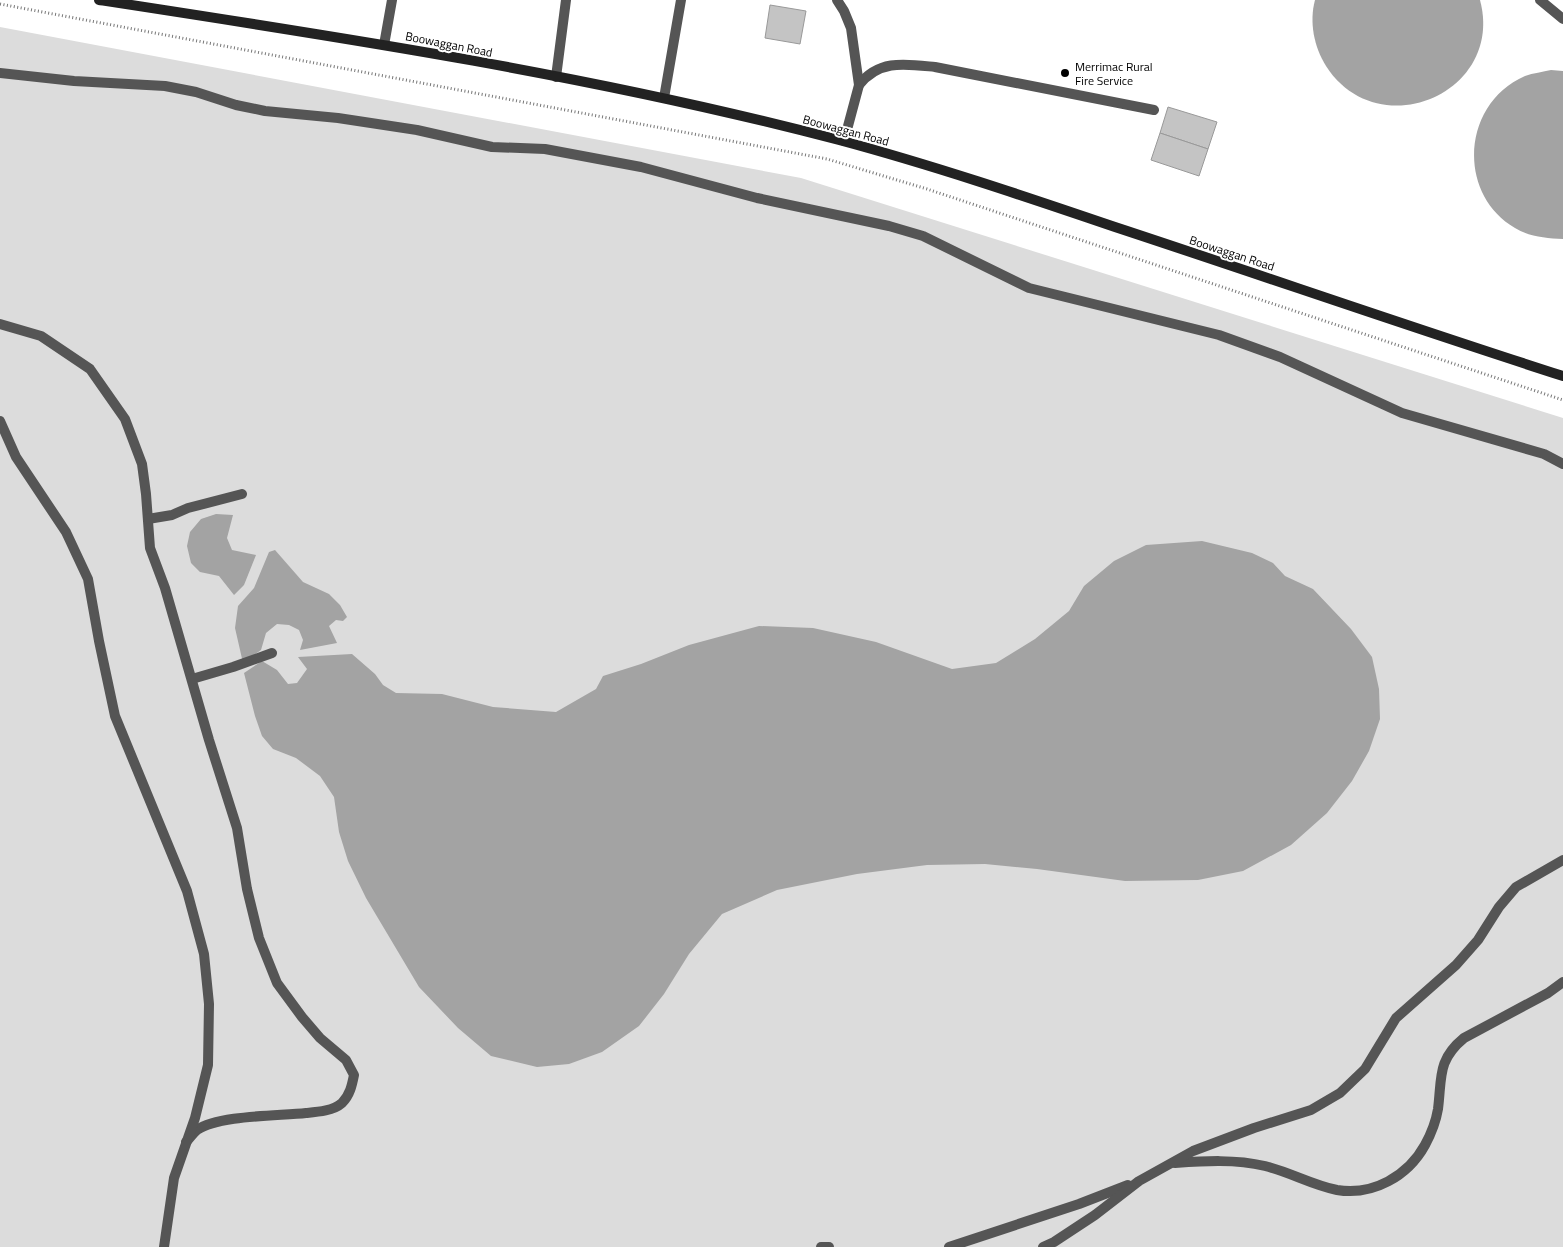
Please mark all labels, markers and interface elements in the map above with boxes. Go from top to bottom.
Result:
street label: Boowaggan Road [404,26,494,62]
place label: Merrimac Rural Fire Service [1075,57,1153,90]
marker: Merrimac Rural Fire Service [1059,67,1071,79]
street label: Boowaggan Road [801,109,891,151]
street label: Boowaggan Road [1187,230,1277,276]

